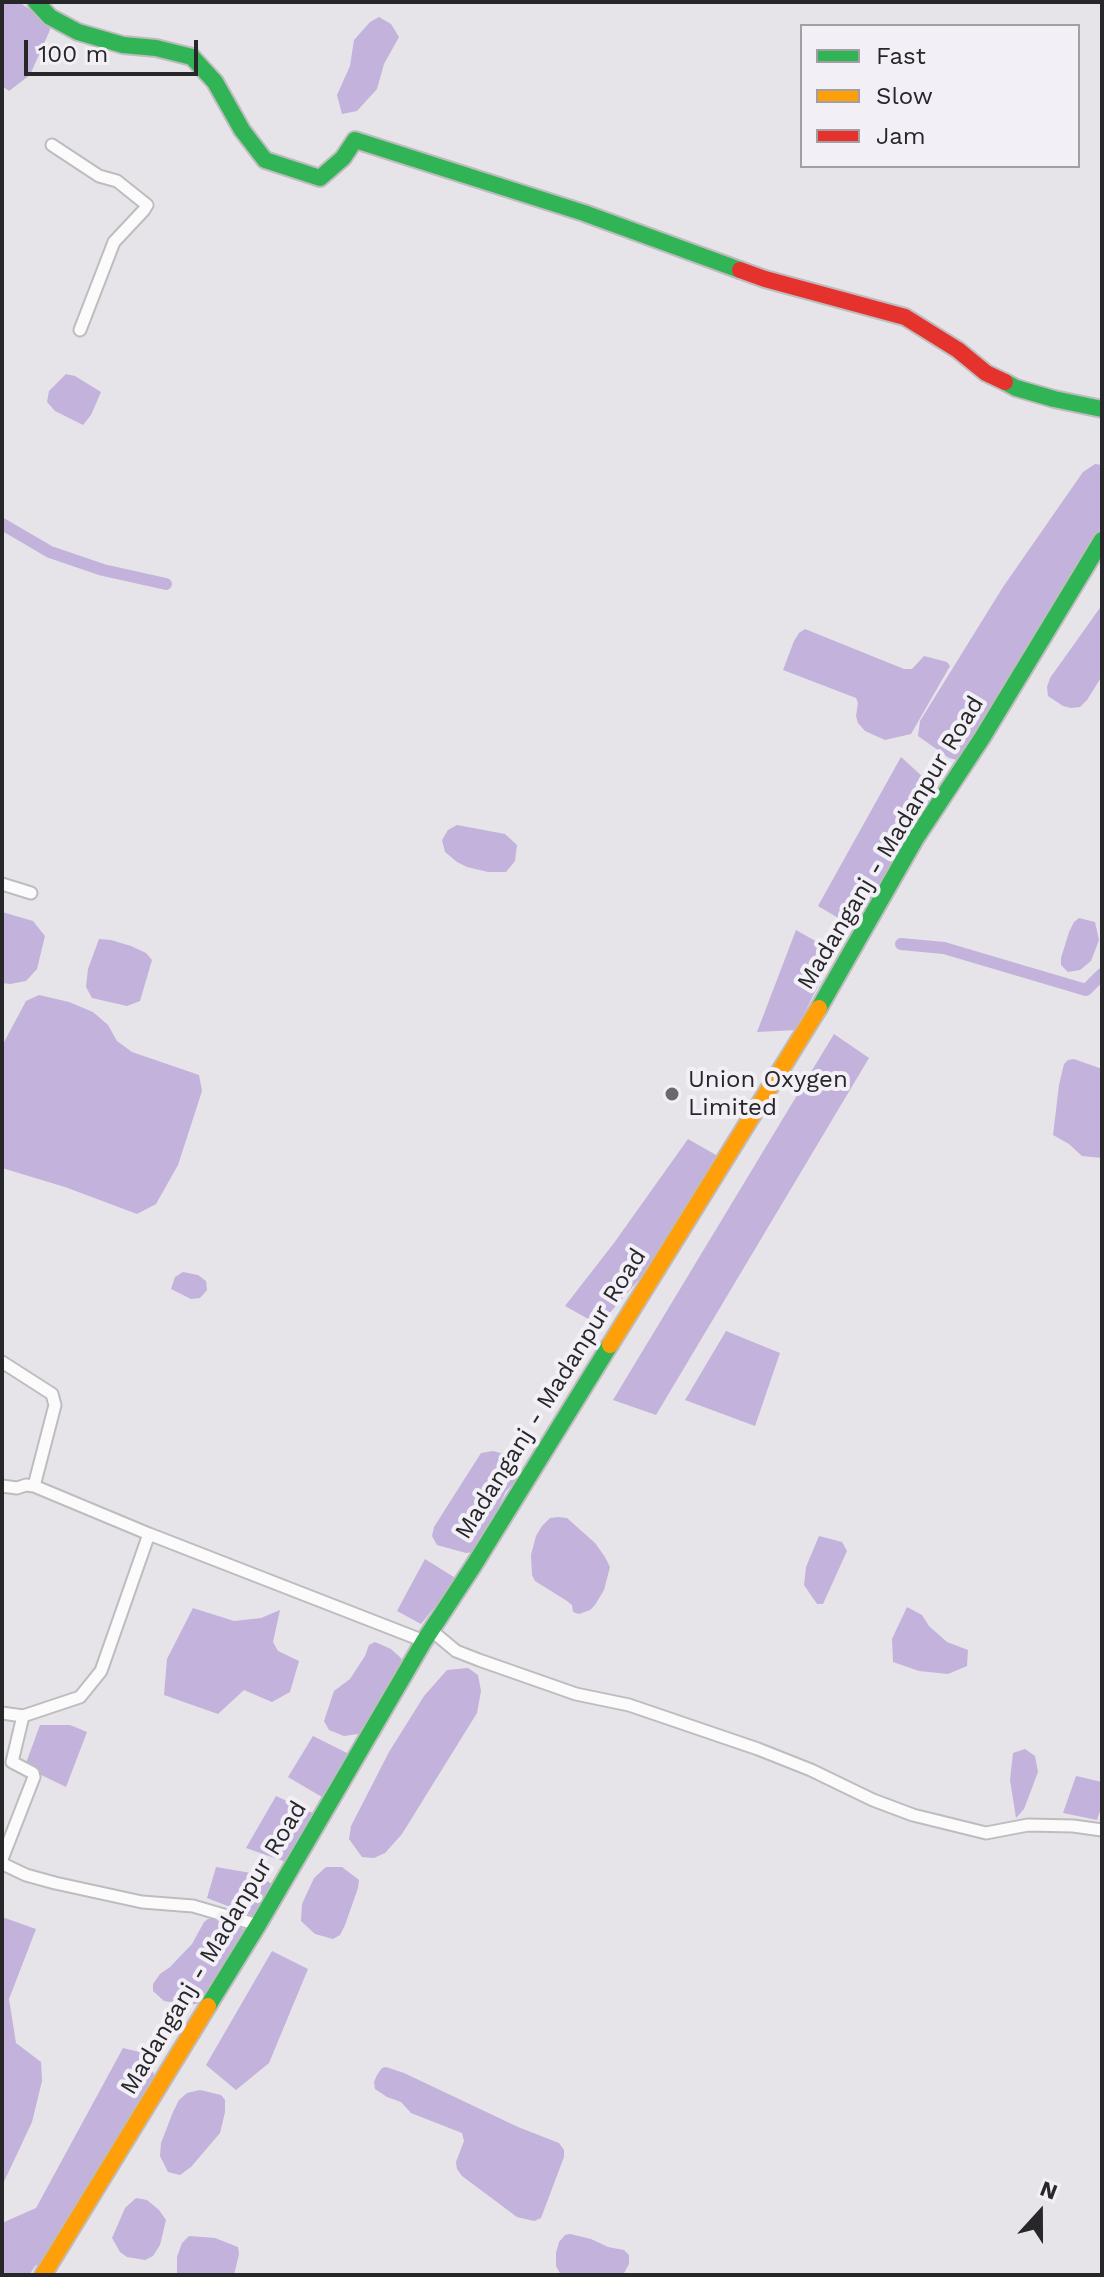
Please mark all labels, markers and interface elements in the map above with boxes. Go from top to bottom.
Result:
scale bar [28,24,202,74]
legend [800,24,1080,168]
text: 100 m [38,40,108,68]
text: Fast [876,42,926,70]
text: Slow [876,82,933,110]
text: Jam [876,122,926,150]
street label: Madanganj - Madanpur Road [792,691,990,995]
place label: Union Oxygen Limited [688,1066,848,1122]
marker: Union Oxygen Limited [663,1085,681,1103]
street label: Madanganj - Madanpur Road [449,1243,653,1545]
street label: Madanganj - Madanpur Road [115,1796,313,2100]
north arrow [1000,2173,1080,2253]
text: N [1037,2176,1061,2205]

